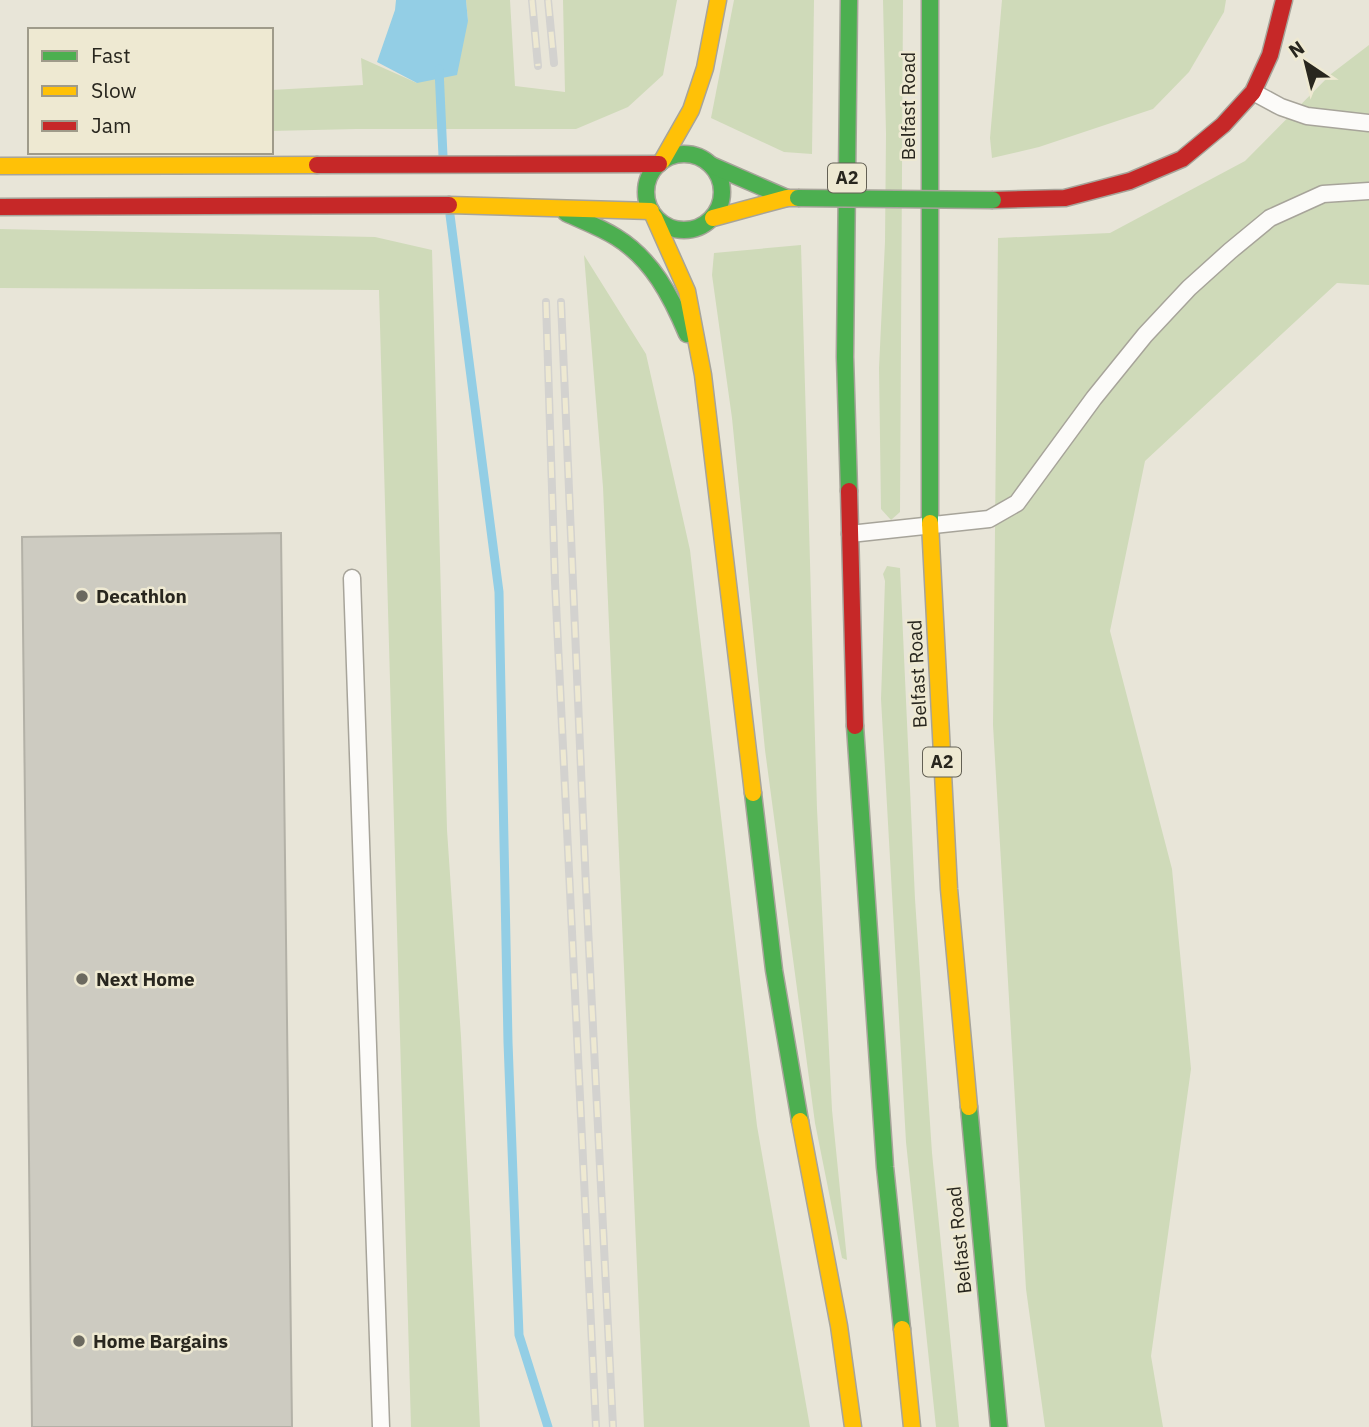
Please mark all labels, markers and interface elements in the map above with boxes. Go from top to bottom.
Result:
legend [28,28,273,154]
north arrow [1271,28,1341,98]
text: N [1284,35,1309,63]
text: Fast [91,41,131,69]
street label: Belfast Road [896,52,920,160]
text: Slow [91,76,137,104]
text: Jam [91,111,131,139]
road number: A2 [828,163,866,192]
place label: Decathlon [96,584,187,608]
marker: Decathlon [74,588,90,604]
street label: Belfast Road [902,619,932,729]
road number: A2 [923,748,961,776]
place label: Next Home [96,967,195,991]
marker: Next Home [74,971,90,987]
street label: Belfast Road [941,1185,977,1295]
place label: Home Bargains [93,1329,228,1353]
marker: Home Bargains [71,1333,87,1349]

